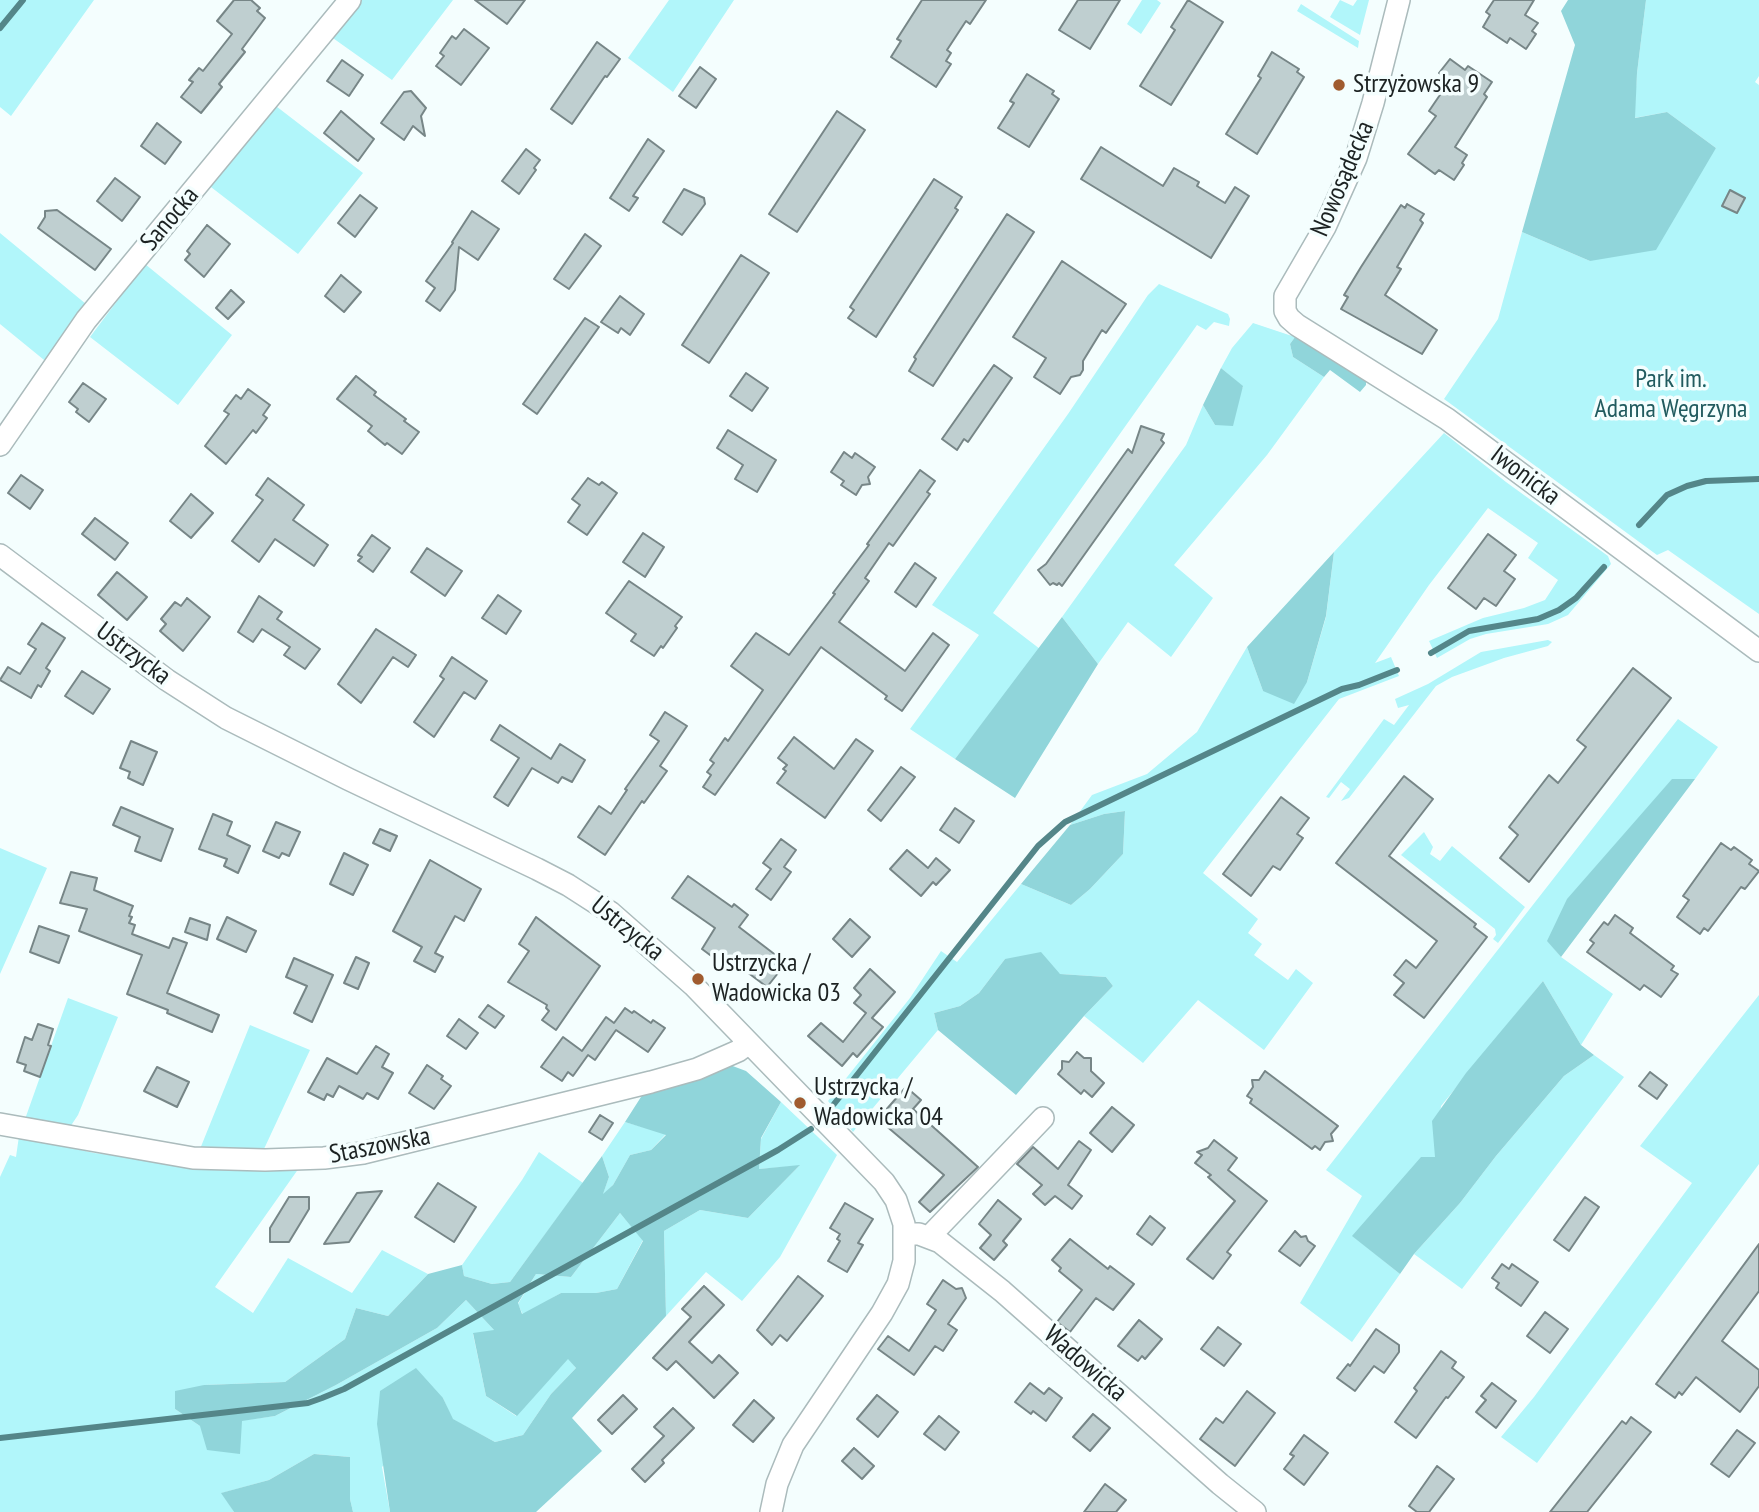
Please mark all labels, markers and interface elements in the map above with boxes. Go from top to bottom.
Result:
place label: Strzyżowska 9 [1353,69,1479,101]
marker: Strzyżowska 9 [1331,77,1347,93]
street label: Nowosądecka [1305,117,1381,241]
street label: Sanocka [134,181,206,257]
park label: Park im. Adama Węgrzyna [1595,364,1747,426]
street label: Iwonicka [1484,440,1566,512]
street label: Ustrzycka [90,616,176,692]
street label: Ustrzycka [584,890,670,968]
place label: Ustrzycka / Wadowicka 03 [712,948,841,1010]
marker: Ustrzycka / Wadowicka 03 [690,971,706,987]
place label: Ustrzycka / Wadowicka 04 [814,1072,943,1134]
marker: Ustrzycka / Wadowicka 04 [792,1095,808,1111]
street label: Staszowska [327,1121,433,1171]
street label: Wadowicka [1037,1319,1133,1409]

